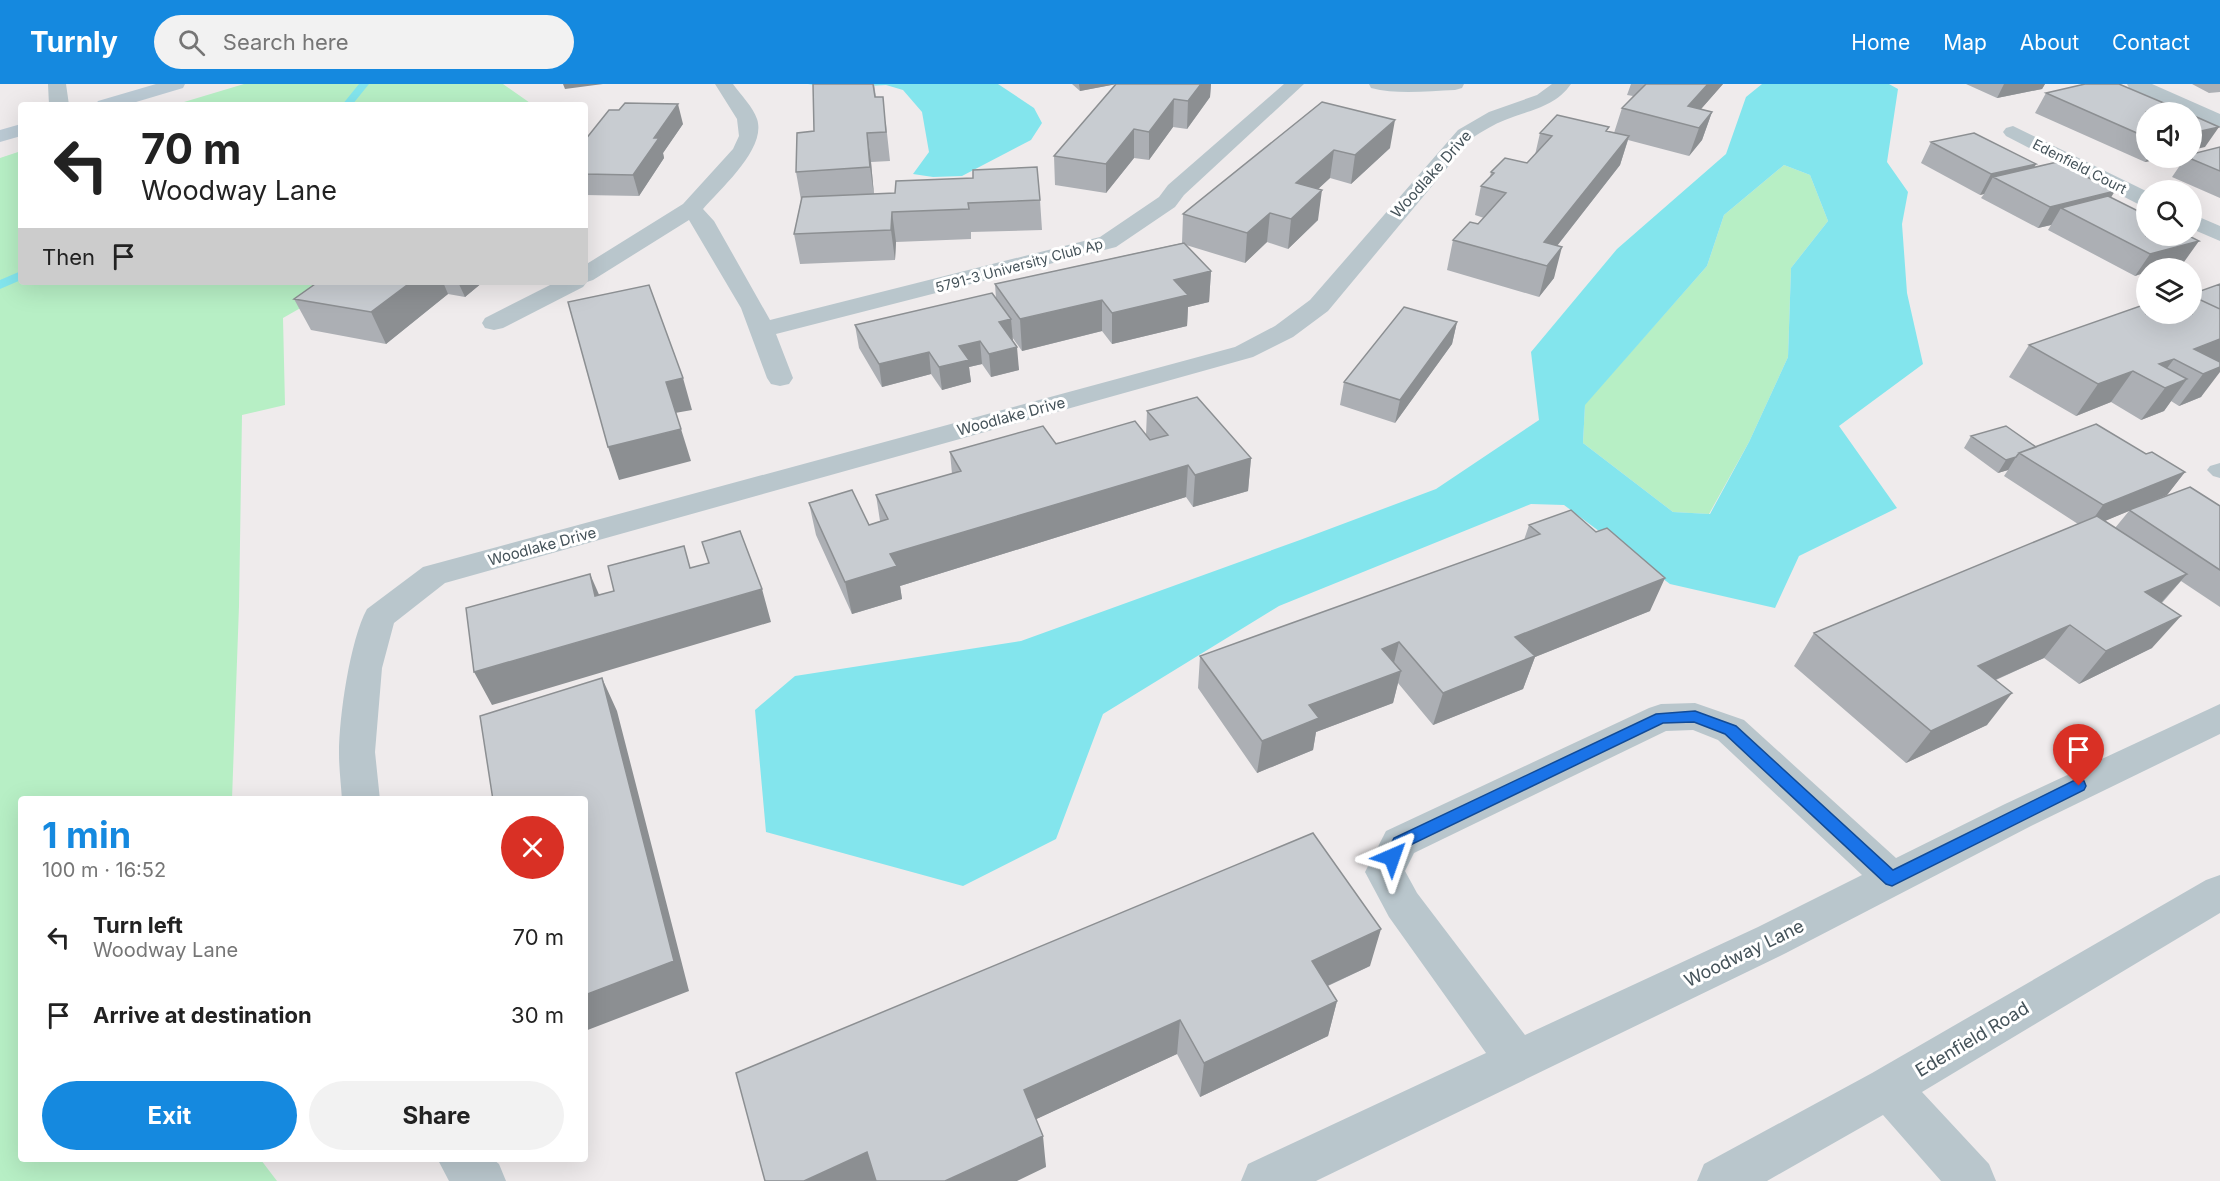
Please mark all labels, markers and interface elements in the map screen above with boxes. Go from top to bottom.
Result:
search box [154,15,574,69]
text: Turnly [30,25,118,59]
icon: search [175,26,208,59]
text: Search here [223,29,349,55]
text: Home [1851,30,1910,55]
text: Map [1943,30,1987,55]
text: About [2020,30,2079,55]
text: Contact [2112,30,2190,55]
map controls [2136,102,2202,324]
button: sound [2136,102,2202,168]
text: 70 m [141,123,241,174]
icon: left [42,126,120,204]
street label: Woodlake Drive [1387,126,1475,222]
street label: Edenfield Court [2030,135,2130,197]
text: Woodway Lane [141,174,337,207]
button: search [2136,180,2202,246]
street label: 5791-3 University Club Ap [933,234,1105,296]
icon: arrive [107,240,140,273]
text: Then [42,244,95,270]
button: layers [2136,258,2202,324]
street label: Woodlake Drive [955,392,1067,440]
street label: Woodlake Drive [486,522,598,570]
pin [2053,724,2104,786]
icon: arrive [2062,733,2095,766]
text: 1 min [42,813,131,857]
button: close [501,816,564,879]
position arrow [1360,825,1424,889]
text: 100 m · 16:52 [42,858,166,882]
text: Turn left [93,912,183,938]
street label: Woodway Lane [1681,915,1807,991]
icon: left [42,921,75,954]
text: 70 m [513,924,564,950]
text: Woodway Lane [93,938,238,962]
street label: Edenfield Road [1912,997,2032,1081]
icon: arrive [42,999,75,1032]
text: Arrive at destination [93,1002,312,1028]
text: 30 m [511,1002,564,1028]
button: Exit [42,1081,297,1150]
button: Share [309,1081,564,1150]

